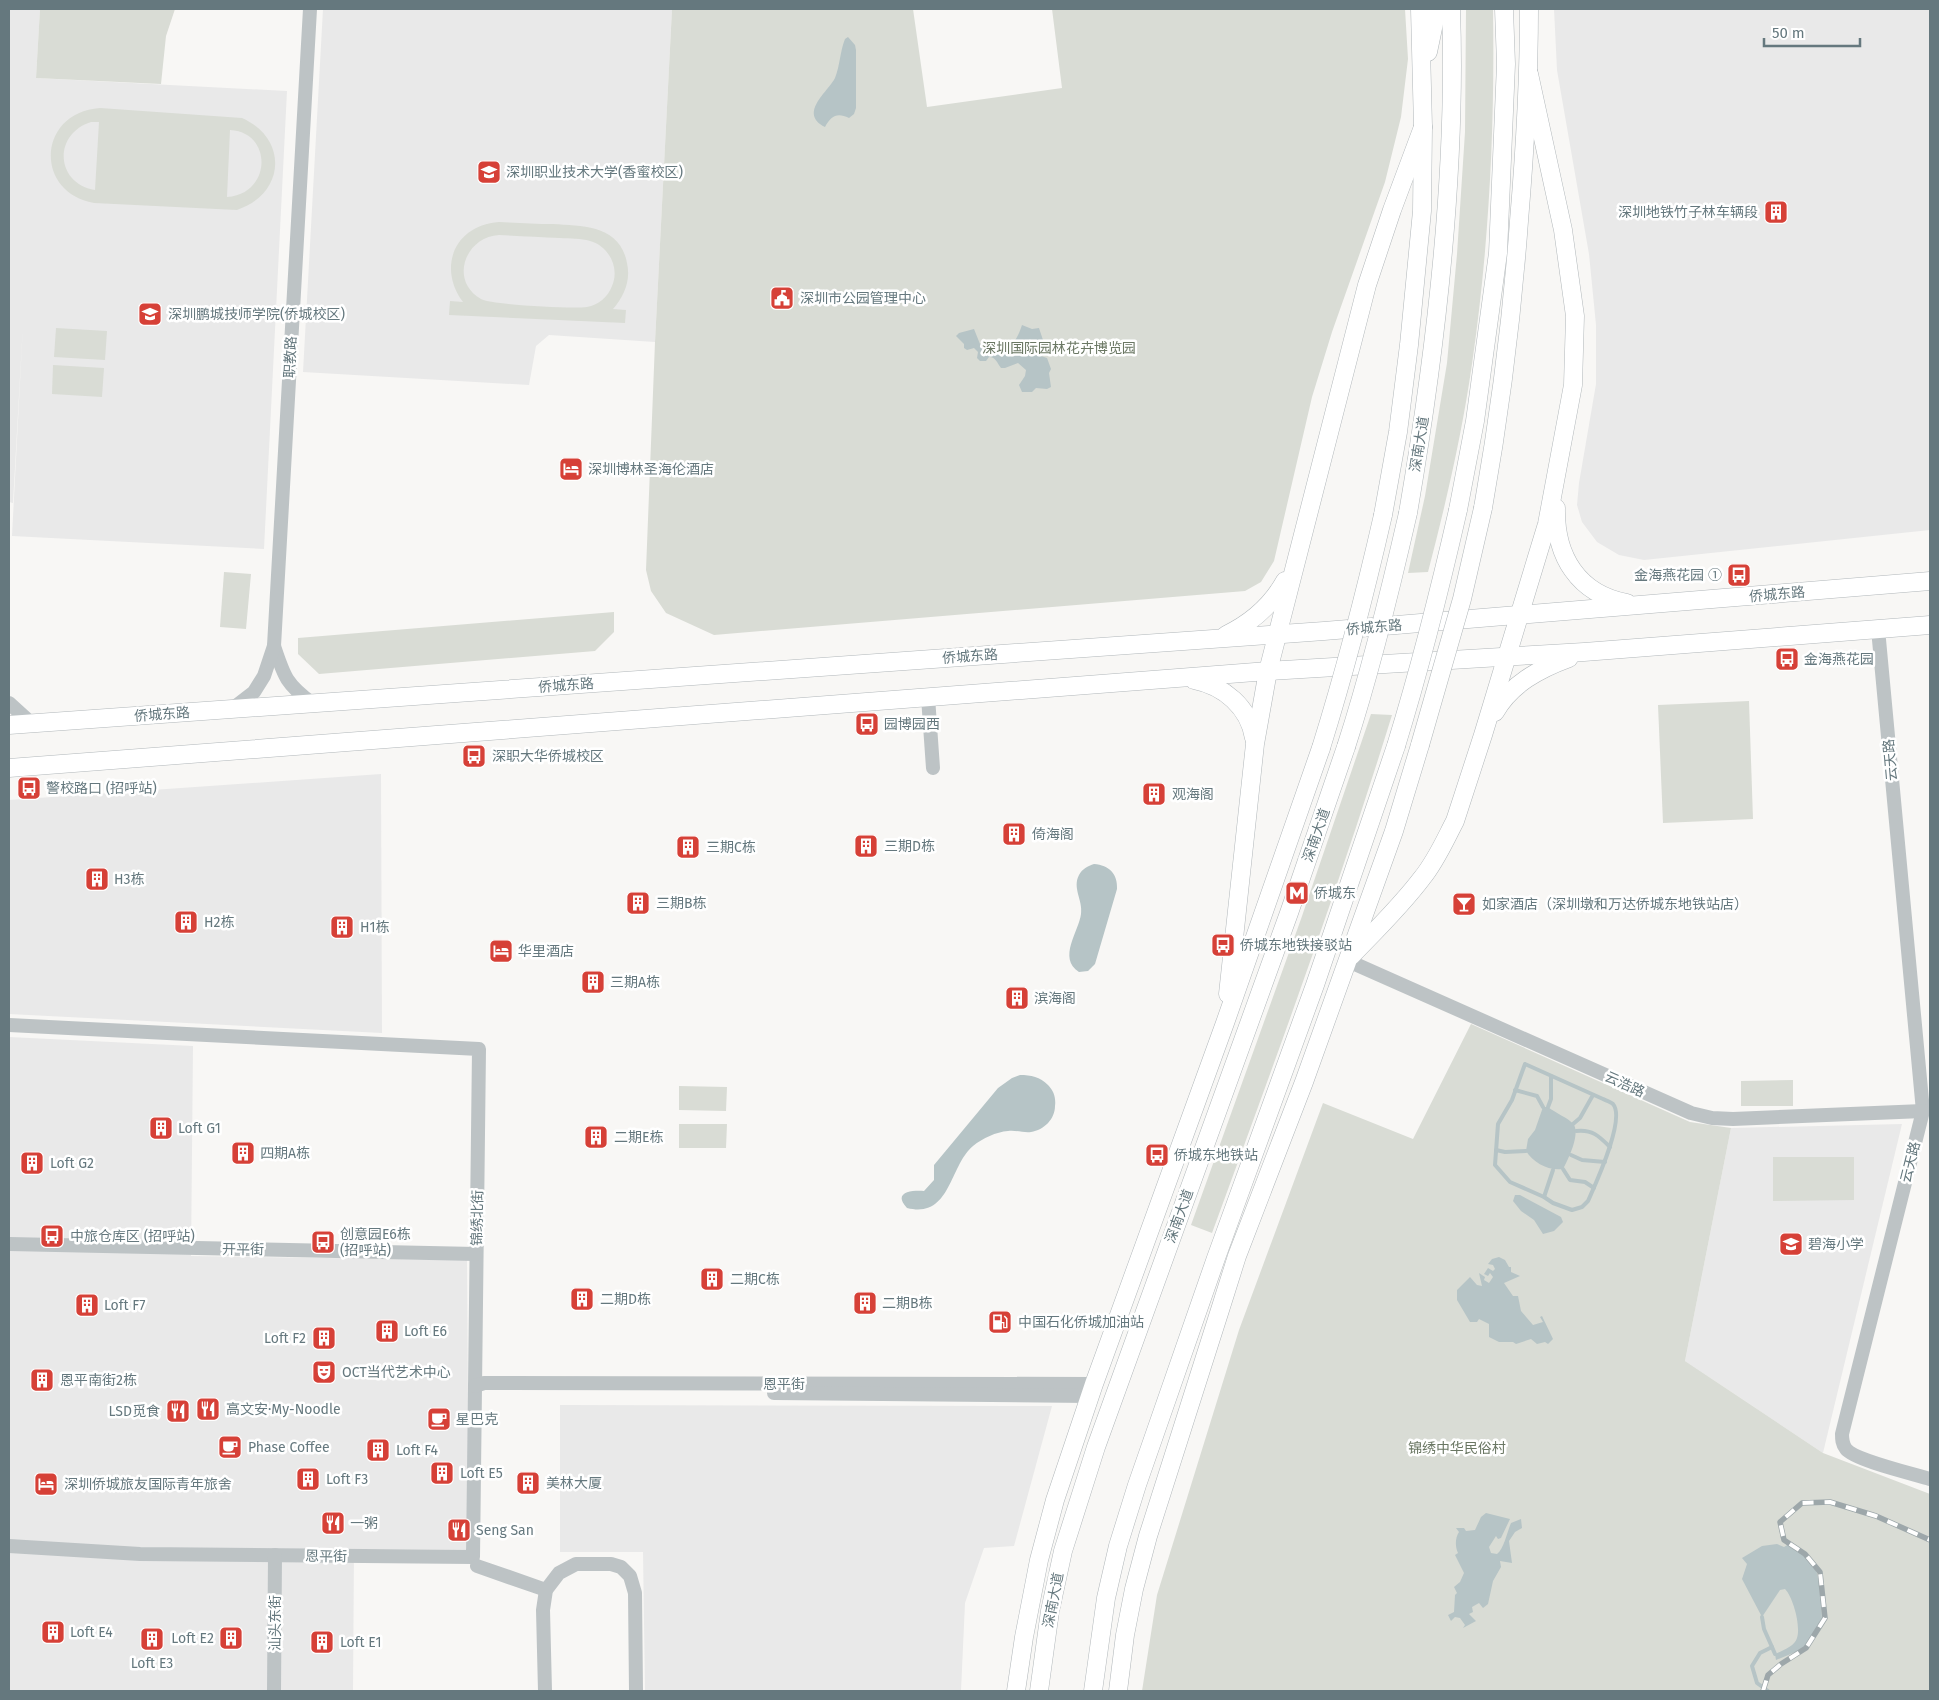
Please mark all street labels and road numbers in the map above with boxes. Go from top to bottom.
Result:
street label: 职教路 [281,336,300,378]
street label: 深南大道 [1407,415,1432,473]
street label: 侨城东路 [1748,584,1806,605]
street label: 侨城东路 [1345,617,1403,638]
street label: 侨城东路 [942,646,999,667]
street label: 侨城东路 [538,675,595,696]
street label: 侨城东路 [134,704,191,725]
street label: 云天路 [1880,738,1901,782]
street label: 深南大道 [1299,806,1334,864]
street label: 云浩路 [1602,1068,1647,1101]
street label: 云天路 [1897,1140,1924,1185]
street label: 深南大道 [1162,1187,1197,1245]
street label: 锦绣北街 [469,1190,486,1246]
street label: 开平街 [222,1241,264,1258]
street label: 恩平街 [763,1376,805,1393]
street label: 恩平街 [305,1548,347,1565]
street label: 深南大道 [1040,1571,1067,1629]
street label: 汕头东街 [267,1595,284,1651]

